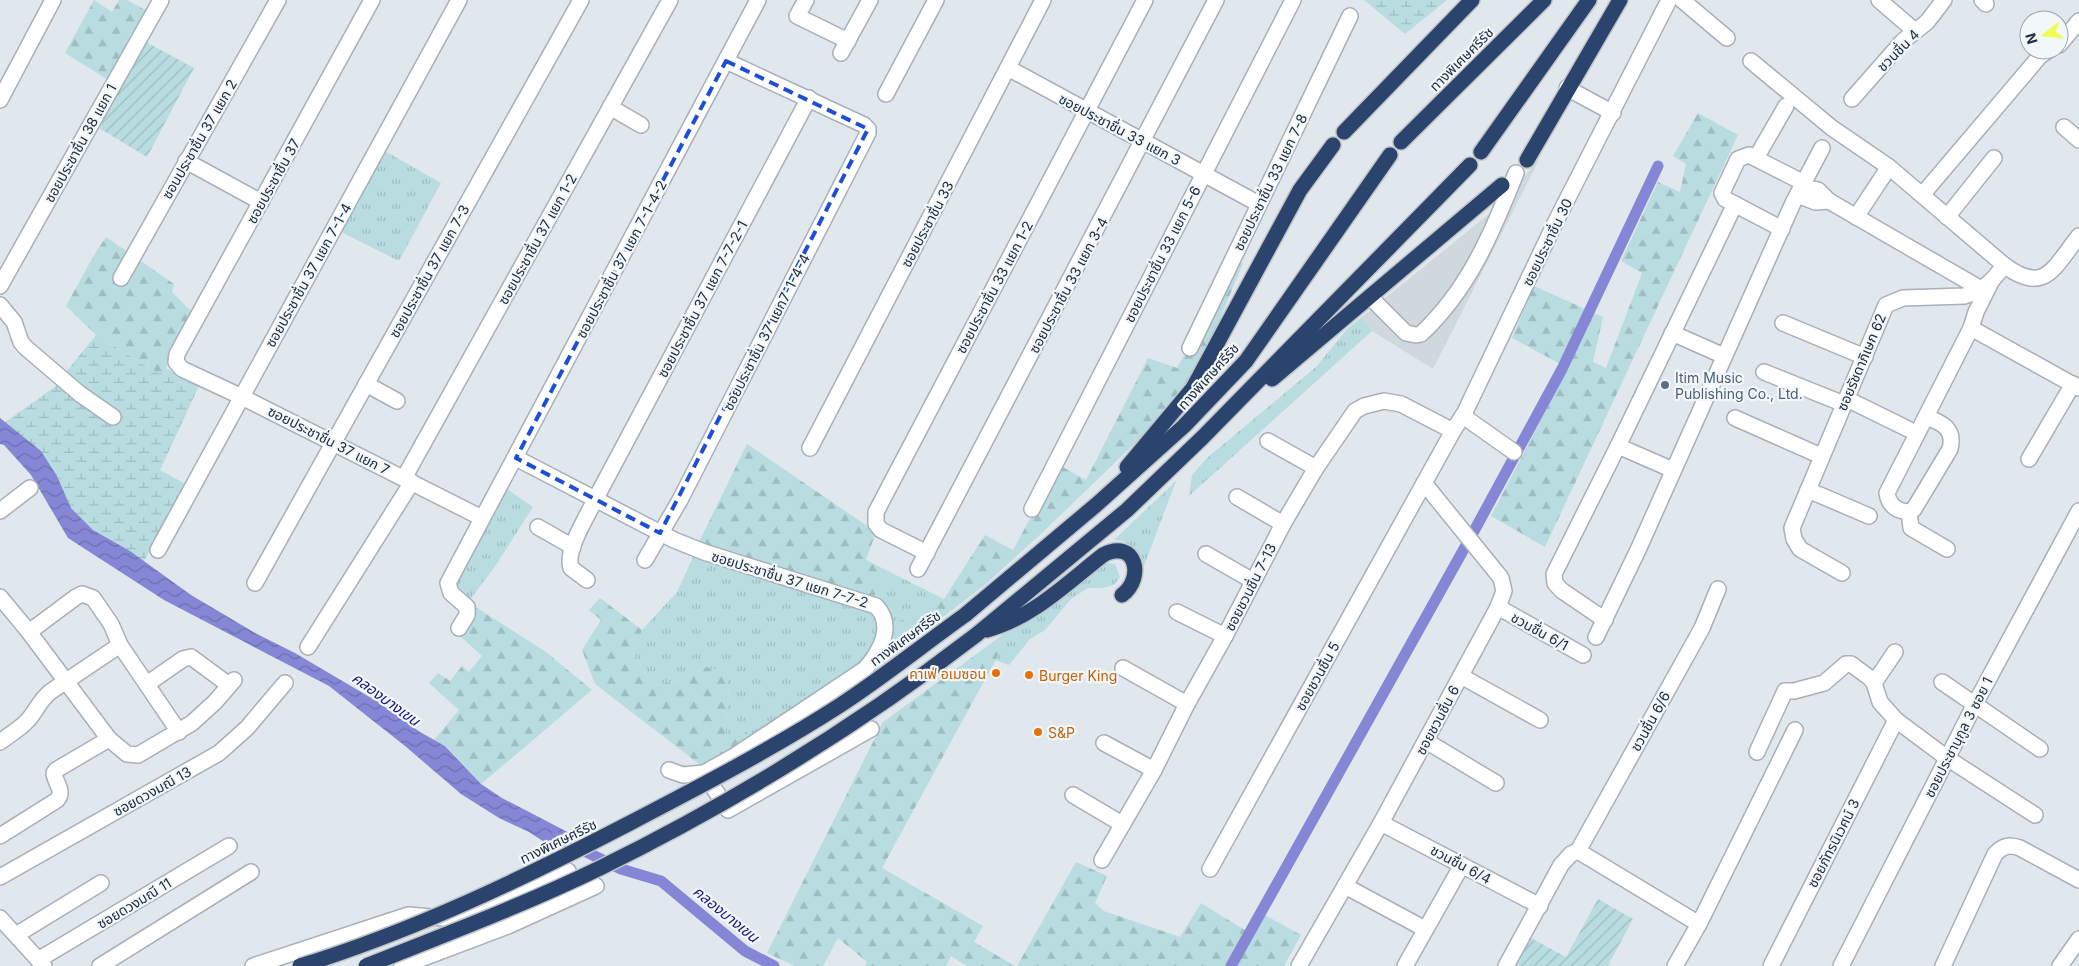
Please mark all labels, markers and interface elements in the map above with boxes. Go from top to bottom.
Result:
north arrow [2019,10,2069,60]
street label: ทางพิเศษศรีรัช [1426,24,1496,94]
street label: ชวนชื่น 4 [1873,25,1923,75]
text: N [2021,31,2041,46]
street label: ซอนประชาชื่น 37 แยก 2 [157,76,240,202]
street label: ซอยประชาชื่น 38 แยก 1 [39,80,120,205]
street label: ซอยประชาชื่น 33 แยก 3 [1056,89,1184,168]
street label: ซอยประชาชื่น 33 แยก 7-8 [1229,110,1311,253]
street label: ซอยประชาชื่น 37 [242,135,303,226]
street label: ซอยประชาชื่น 37 แยก 1-2 [493,170,580,307]
street label: ซอยประชาชื่น 37 แยก 7-1-4-2 [571,177,670,341]
street label: ซอยประชาชื่น 33 [896,178,957,270]
street label: ซอยประชาชื่น 33 แยก 5-6 [1119,183,1204,325]
street label: ซอยประชาชื่น 30 [1518,195,1576,289]
street label: ซอยประชาชื่น 37 แยก 7-1-4 [260,200,355,350]
street label: ซอยประชาชื่น 37 แยก 7-3 [385,201,473,340]
street label: ซอยประชาชื่น 33 แยก 3-4 [1024,214,1111,356]
street label: ซอยประชาชื่น 37 แยก 7-7-2-1 [653,217,751,380]
street label: ซอยประชาชื่น 33 แยก 1-2 [951,217,1036,356]
street label: ซอยประชาชื่น 37 แยก7-1-4-4 [718,250,813,413]
street label: ซอยรัชดาภิเษก 62 [1833,311,1889,413]
street label: ทางพิเศษศรีรัช [1174,339,1242,413]
place label: Itim Music Publishing Co., Ltd. [1675,369,1803,402]
marker: Itim Music Publishing Co., Ltd. [1659,379,1671,391]
street label: ซอยประชาชื่น 37 แยก 7 [265,401,393,478]
street label: ซอยชวนชื่น 7-13 [1220,540,1279,634]
street label: ซอยประชาชื่น 37 แยก 7-7-2 [710,546,871,611]
street label: ทางพิเศษศรีรัช [866,607,944,669]
street label: ชวนชื่น 6/1 [1508,607,1572,654]
street label: ซอยชวนชื่น 5 [1290,638,1343,713]
place label: คาเฟ่ อเมซอน [909,665,986,682]
marker: คาเฟ่ อเมซอน [990,667,1002,679]
place label: Burger King [1039,667,1117,684]
water label: คลองบางเขน [348,668,424,730]
marker: Burger King [1023,669,1035,681]
street label: ซอยประชานุกูล 3 ซอย 1 [1920,674,1997,800]
street label: ซอยชวนชื่น 6 [1411,682,1462,758]
street label: ชวนชื่น 6/6 [1626,688,1673,754]
place label: S&P [1048,724,1075,741]
marker: S&P [1032,726,1044,738]
street label: ซอยดวงมณี 13 [110,763,194,819]
street label: ซอยภัทรนิเวศน์ 3 [1803,796,1863,890]
street label: ทางพิเศษศรีรัช [517,815,599,867]
street label: ชวนชื่น 6/4 [1428,840,1495,887]
street label: ซอยดวงมณี 11 [94,874,174,932]
water label: คลองบางเขน [689,882,763,947]

